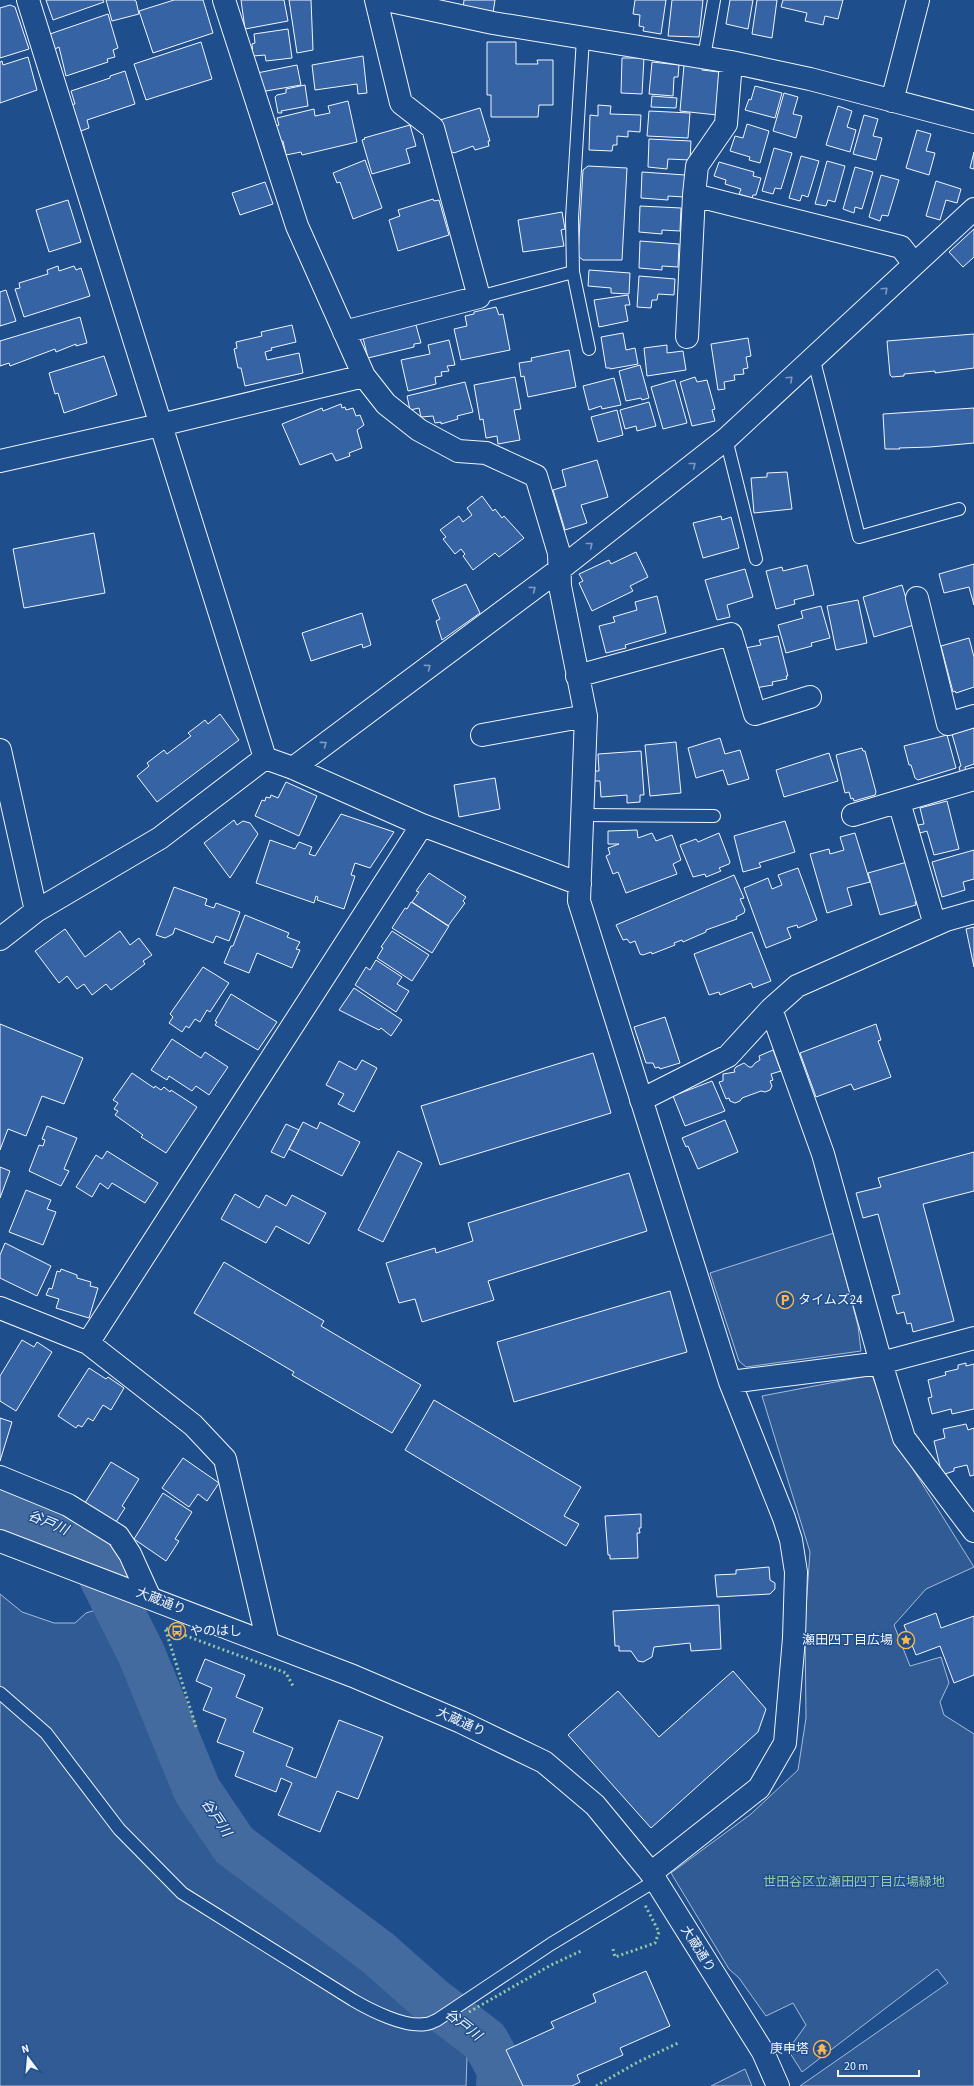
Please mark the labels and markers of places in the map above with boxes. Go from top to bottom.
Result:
parking icon: タイムズ24 [775,1290,795,1310]
place label: タイムズ24 [798,1291,863,1309]
bus stop icon: やのはし [167,1621,187,1641]
place label: やのはし [190,1622,242,1640]
place icon: 瀬田四丁目広場 [896,1630,916,1650]
place label: 瀬田四丁目広場 [802,1631,893,1649]
temple icon: 庚申塔 [812,2039,832,2059]
place label: 庚申塔 [770,2040,809,2058]

